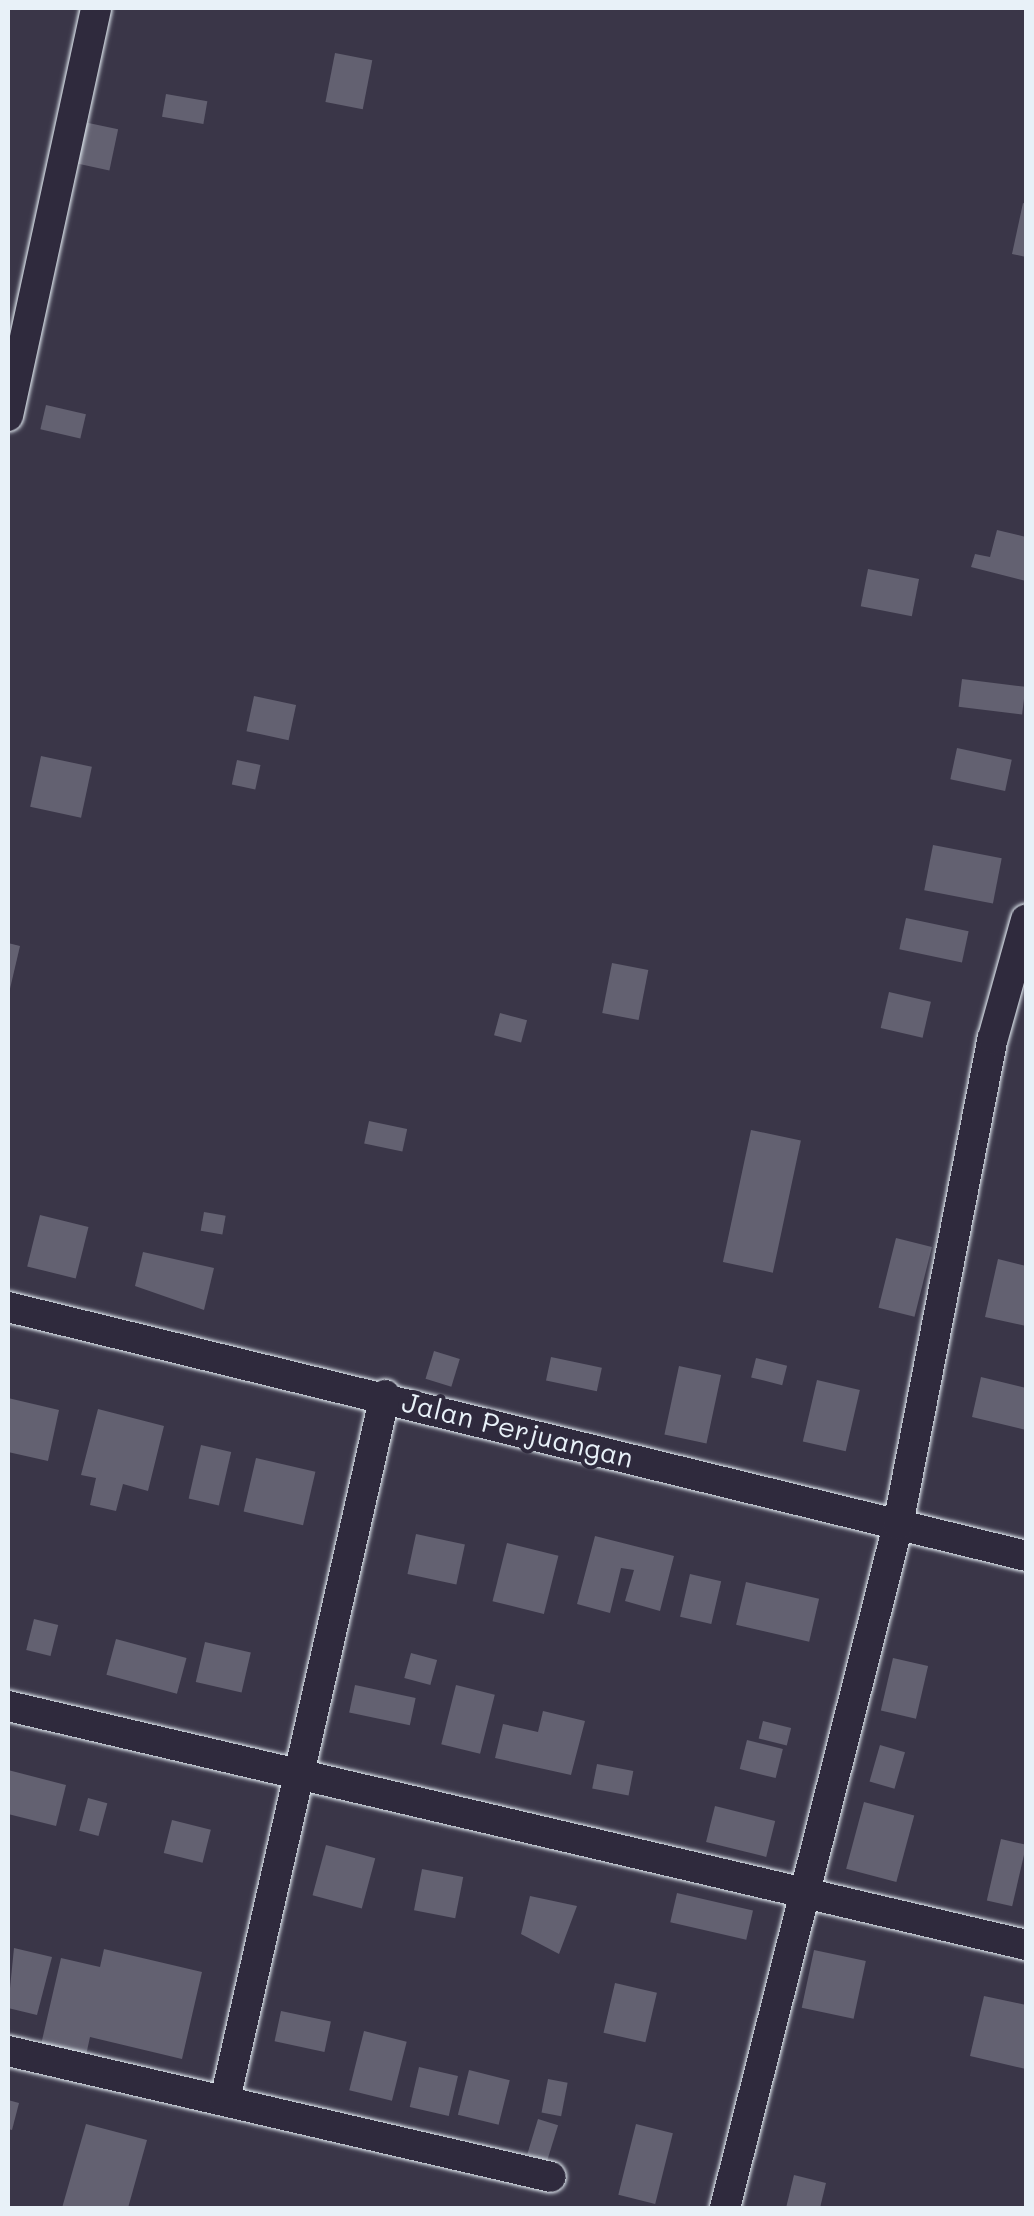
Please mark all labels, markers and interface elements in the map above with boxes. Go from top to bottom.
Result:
street label: Jalan Perjuangan [399,1384,637,1474]

